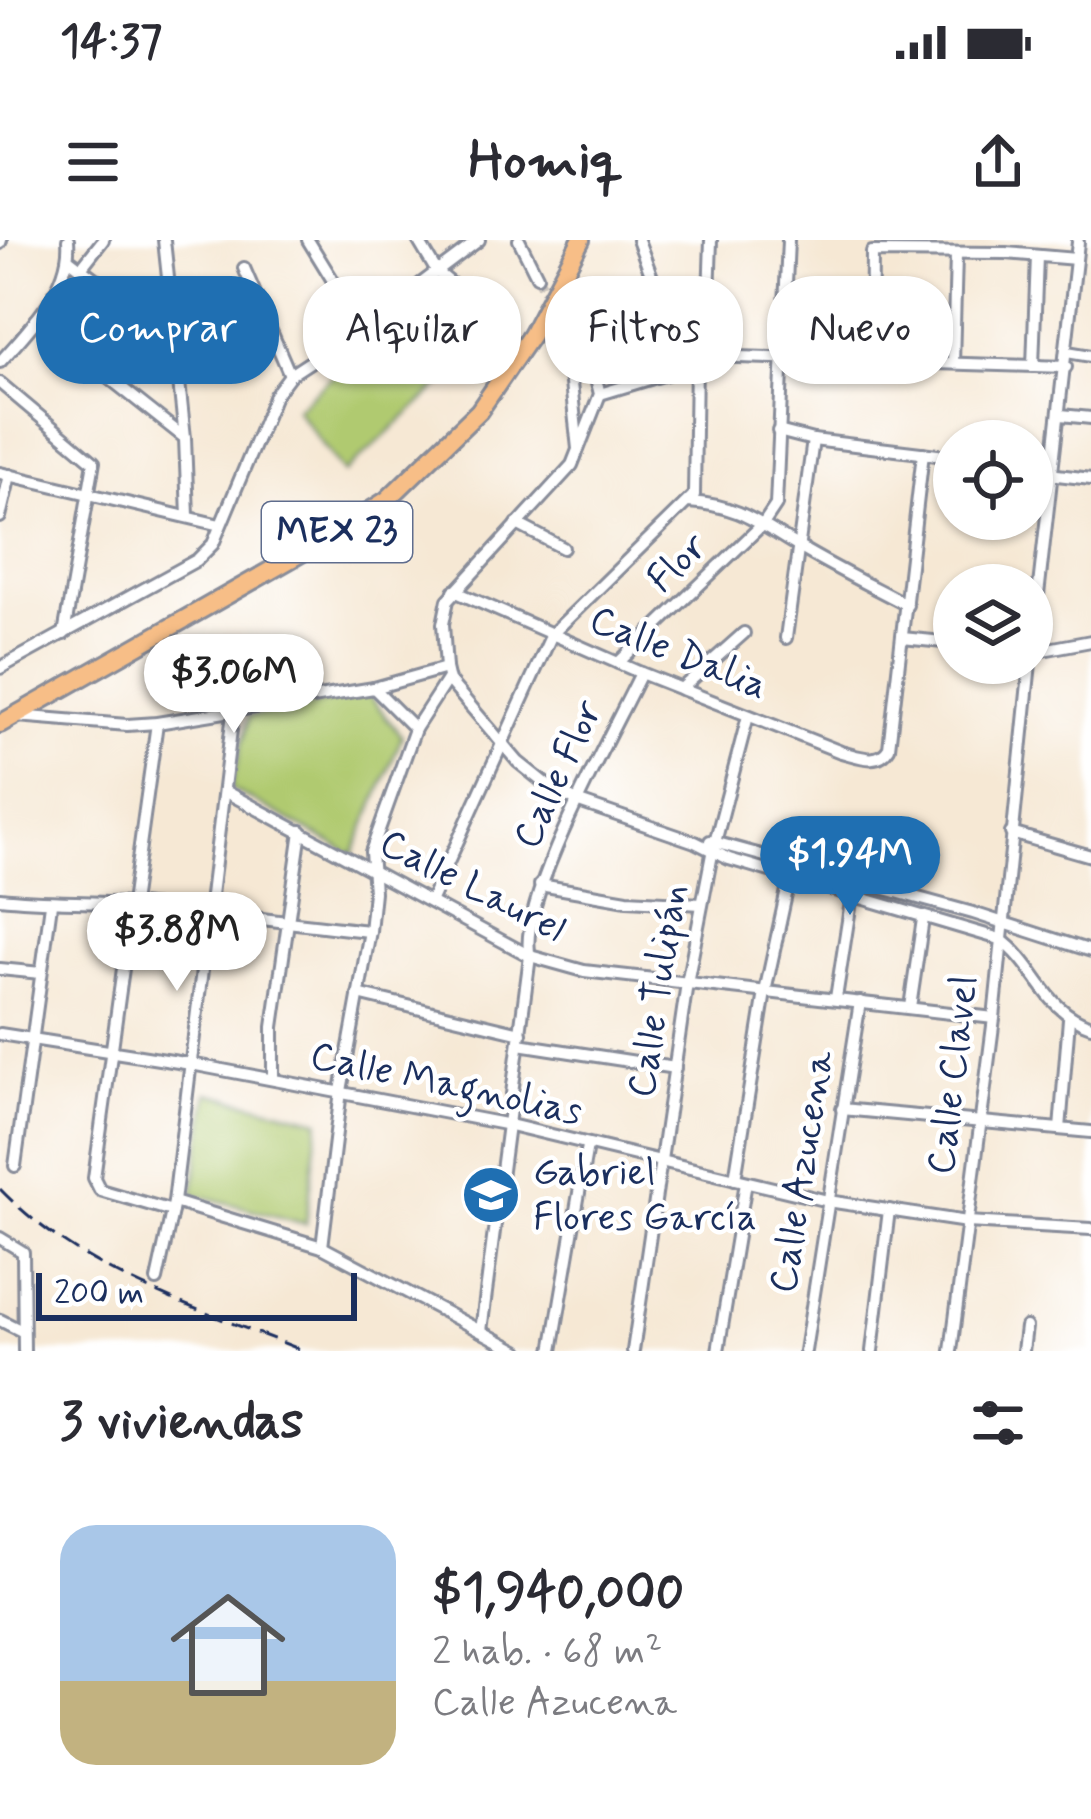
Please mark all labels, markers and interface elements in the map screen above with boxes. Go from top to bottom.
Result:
text: 14:37 [60,13,162,72]
text: Homiq [468,127,623,198]
icon: menu [60,129,126,195]
icon: share [965,129,1031,195]
chip: Comprar [36,276,279,384]
chip: Alquilar [303,276,521,384]
chip: Filtros [545,276,743,384]
chip: Nuevo [767,276,953,384]
map controls [933,420,1053,684]
button: locate [933,420,1053,540]
road number: MEX 23 [262,502,412,562]
street label: Flor [637,523,720,605]
button: layers [933,564,1053,684]
street label: Calle Dalia [582,595,774,713]
pin: $3.06M [136,634,332,736]
text: $3.06M [171,647,297,698]
street label: Calle Flor [503,692,616,857]
pin: $1.94M [752,816,948,918]
street label: Calle Laurel [370,818,574,956]
text: $1.94M [787,829,913,880]
street label: Calle Tulipán [617,881,701,1101]
pin: $3.88M [79,892,275,994]
text: $3.88M [114,905,240,956]
street label: Calle Clavel [916,973,992,1177]
street label: Calle Magnolias [305,1031,587,1142]
street label: Calle Azucena [759,1046,847,1297]
place label: Gabriel Flores García [533,1148,757,1244]
school or university icon: Gabriel Flores García [460,1164,522,1226]
scale bar [36,1267,357,1320]
text: 200 m [54,1272,144,1316]
text: 3 viviendas [60,1390,303,1456]
icon: filters [965,1390,1031,1456]
text: $1,940,000 [432,1561,684,1627]
icon: home [156,1573,300,1717]
text: 2 hab. · 68 m² [432,1627,662,1678]
text: Calle Azucena [432,1678,677,1729]

